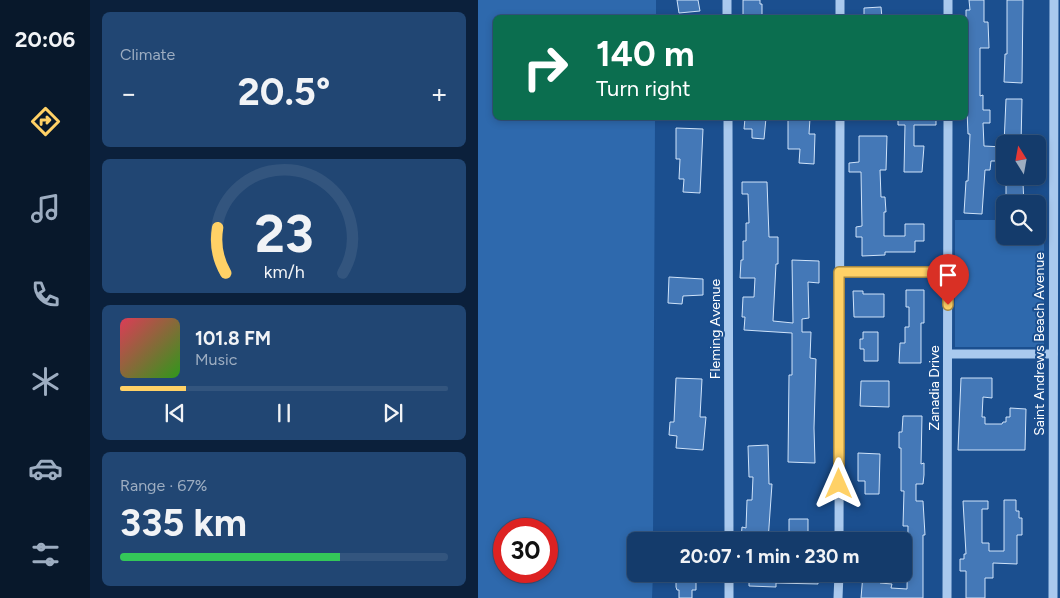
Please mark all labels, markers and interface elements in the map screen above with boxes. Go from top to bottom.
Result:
text: 20:06 [15,26,75,53]
text: 140 m [596,33,694,75]
icon: right [513,35,578,100]
text: Climate [120,45,175,64]
text: 20.5° [238,69,330,115]
text: Turn right [596,75,691,102]
text: − [120,76,137,110]
text: + [431,76,448,110]
icon: directions [28,104,63,139]
north arrow [996,135,1046,185]
map controls [996,135,1046,245]
icon: music [28,191,63,226]
button: search [996,195,1046,245]
text: 23 [254,203,314,265]
street label: Saint Andrews Beach Avenue [1031,252,1048,436]
pin [927,254,969,305]
text: km/h [264,261,304,282]
icon: arrive [934,261,962,289]
icon: phone [28,277,63,312]
street label: Fleming Avenue [707,278,724,379]
text: 101.8 FM [195,327,271,350]
street label: Zanadia Drive [926,345,943,431]
text: Music [195,350,237,369]
icon: climate [28,364,63,399]
icon: previous [161,399,189,427]
icon: pause [270,399,298,427]
icon: next [379,399,407,427]
icon: car [28,451,63,486]
position arrow [812,457,864,509]
text: Range · 67% [120,476,207,495]
text: 335 km [120,500,247,546]
speed limit sign: 30 [493,518,558,583]
icon: filters [28,537,63,572]
text: 20:07 · 1 min · 230 m [680,545,859,568]

